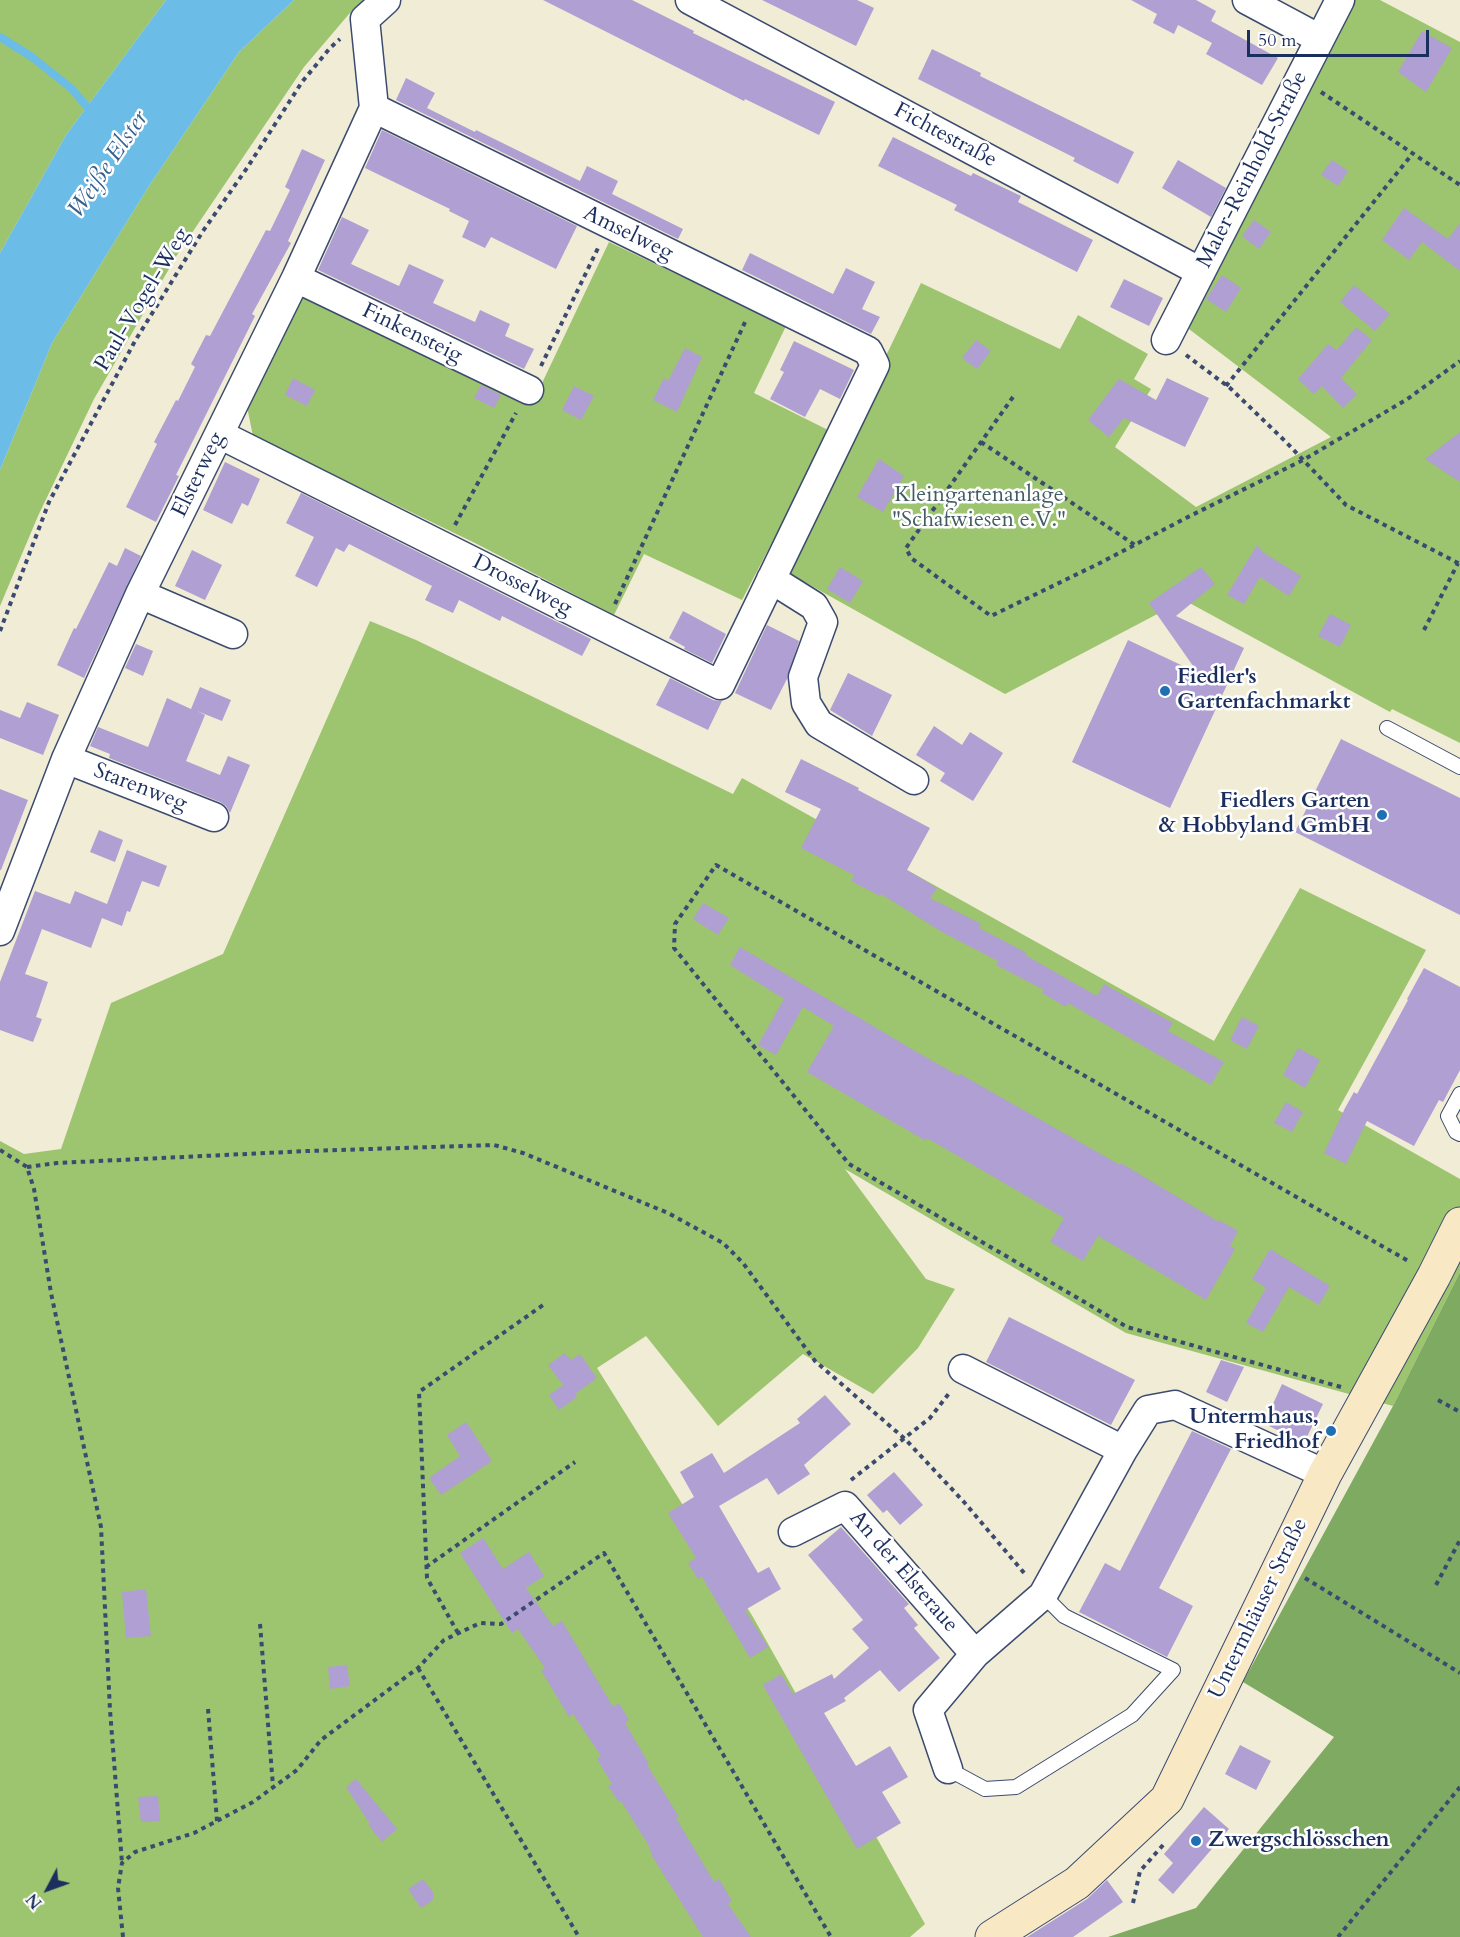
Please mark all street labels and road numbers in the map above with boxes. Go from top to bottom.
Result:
street label: Maler-Reinhold-Straße [1192,67,1314,273]
street label: Fichtestraße [889,98,1001,174]
street label: Amselweg [579,201,677,267]
street label: Paul-Vogel-Weg [90,224,196,376]
street label: Finkensteig [358,298,466,370]
street label: Elsterweg [167,428,231,522]
street label: Drosselweg [468,550,576,622]
street label: Starenweg [90,758,190,818]
street label: An der Elsteraue [843,1506,963,1638]
street label: Untermhäuser Straße [1204,1514,1314,1704]

